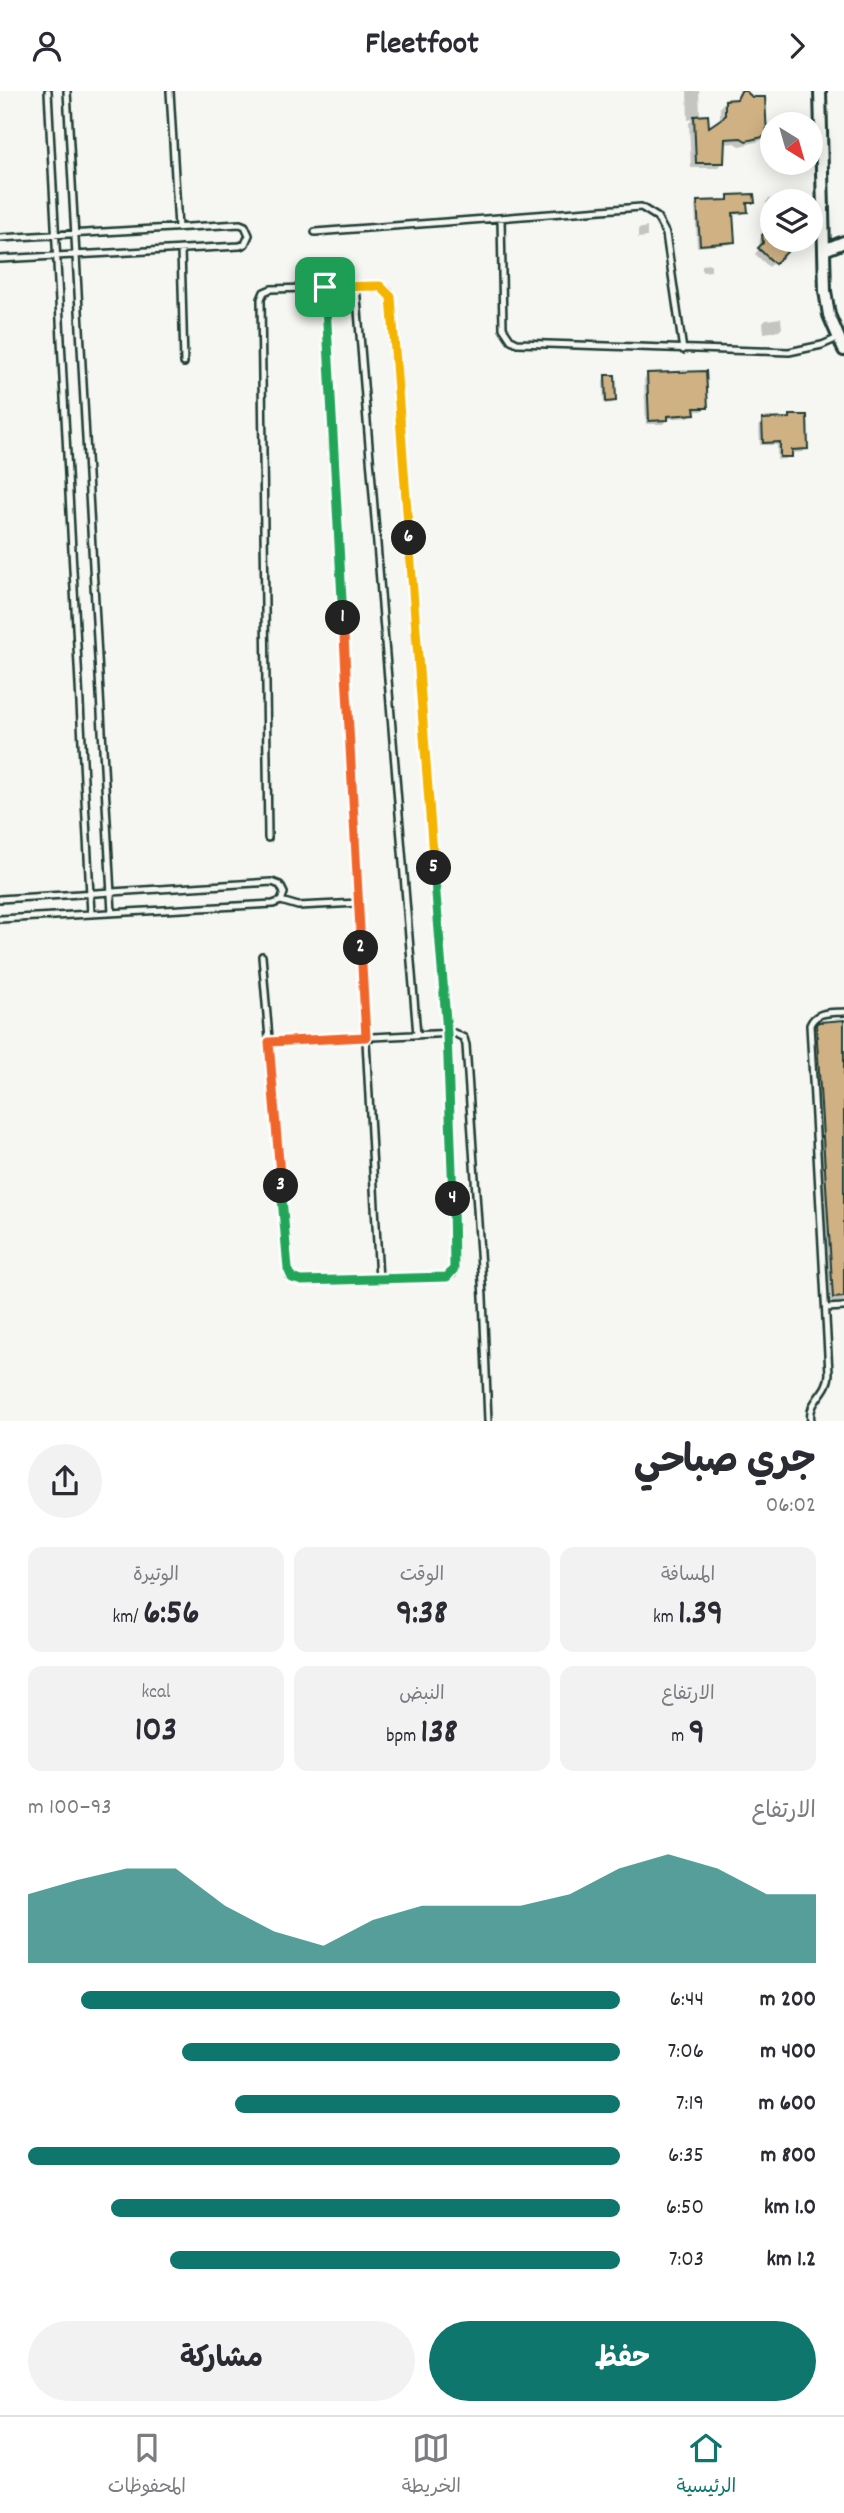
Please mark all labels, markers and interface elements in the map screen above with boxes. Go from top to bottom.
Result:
text: Fleetfoot [365,23,479,69]
icon: person [28,27,66,65]
icon: forward [778,27,816,65]
north arrow [760,112,822,175]
map controls [760,112,823,252]
button: layers [760,189,823,252]
pin [295,257,355,317]
icon: arrive [306,268,344,306]
pin: 6 [392,521,426,555]
text: 6 [404,524,413,551]
pin: 1 [326,601,360,635]
text: 1 [340,604,345,631]
pin: 5 [416,851,452,885]
text: 5 [429,854,438,881]
pin: 2 [344,931,378,965]
text: 2 [356,934,365,961]
pin: 3 [264,1169,298,1203]
text: 3 [276,1172,285,1199]
pin: 4 [435,1181,470,1217]
text: 4 [449,1185,456,1212]
text: جري صباحي [634,1436,816,1491]
button: share [28,1444,102,1518]
text: 06:02 [766,1490,816,1523]
text: الوتيرة [133,1563,179,1590]
text: الوقت [400,1563,444,1590]
text: المسافة [661,1563,715,1590]
text: 6:56 [143,1590,199,1640]
text: 9:38 [396,1590,448,1640]
text: 1.39 [678,1590,723,1640]
text: /km [113,1605,143,1632]
text: km [653,1605,678,1632]
text: kcal [142,1680,170,1707]
text: النبض [399,1682,445,1709]
text: الارتفاع [661,1682,715,1709]
text: 103 [135,1707,177,1757]
text: 138 [421,1709,458,1759]
text: 9 [689,1709,705,1759]
text: bpm [386,1724,421,1751]
text: m [671,1724,689,1751]
text: 93–100 m [28,1792,111,1825]
text: الارتفاع [752,1796,816,1829]
text: 6:44 [670,1984,704,2017]
text: 200 m [760,1984,816,2017]
text: 7:06 [668,2036,704,2069]
text: 400 m [760,2036,816,2069]
text: 7:19 [676,2088,704,2121]
text: 600 m [759,2088,816,2121]
text: 6:35 [668,2140,704,2173]
text: 800 m [761,2140,816,2173]
text: 6:50 [666,2192,704,2225]
text: 1.0 km [764,2192,816,2225]
text: 7:03 [669,2244,704,2277]
text: 1.2 km [767,2244,816,2277]
button: مشاركة [28,2321,415,2401]
button: حفظ [429,2321,816,2401]
tab: المحفوظات [108,2429,186,2502]
tab: الخريطة [402,2429,461,2502]
tab: الرئيسية [677,2429,736,2502]

